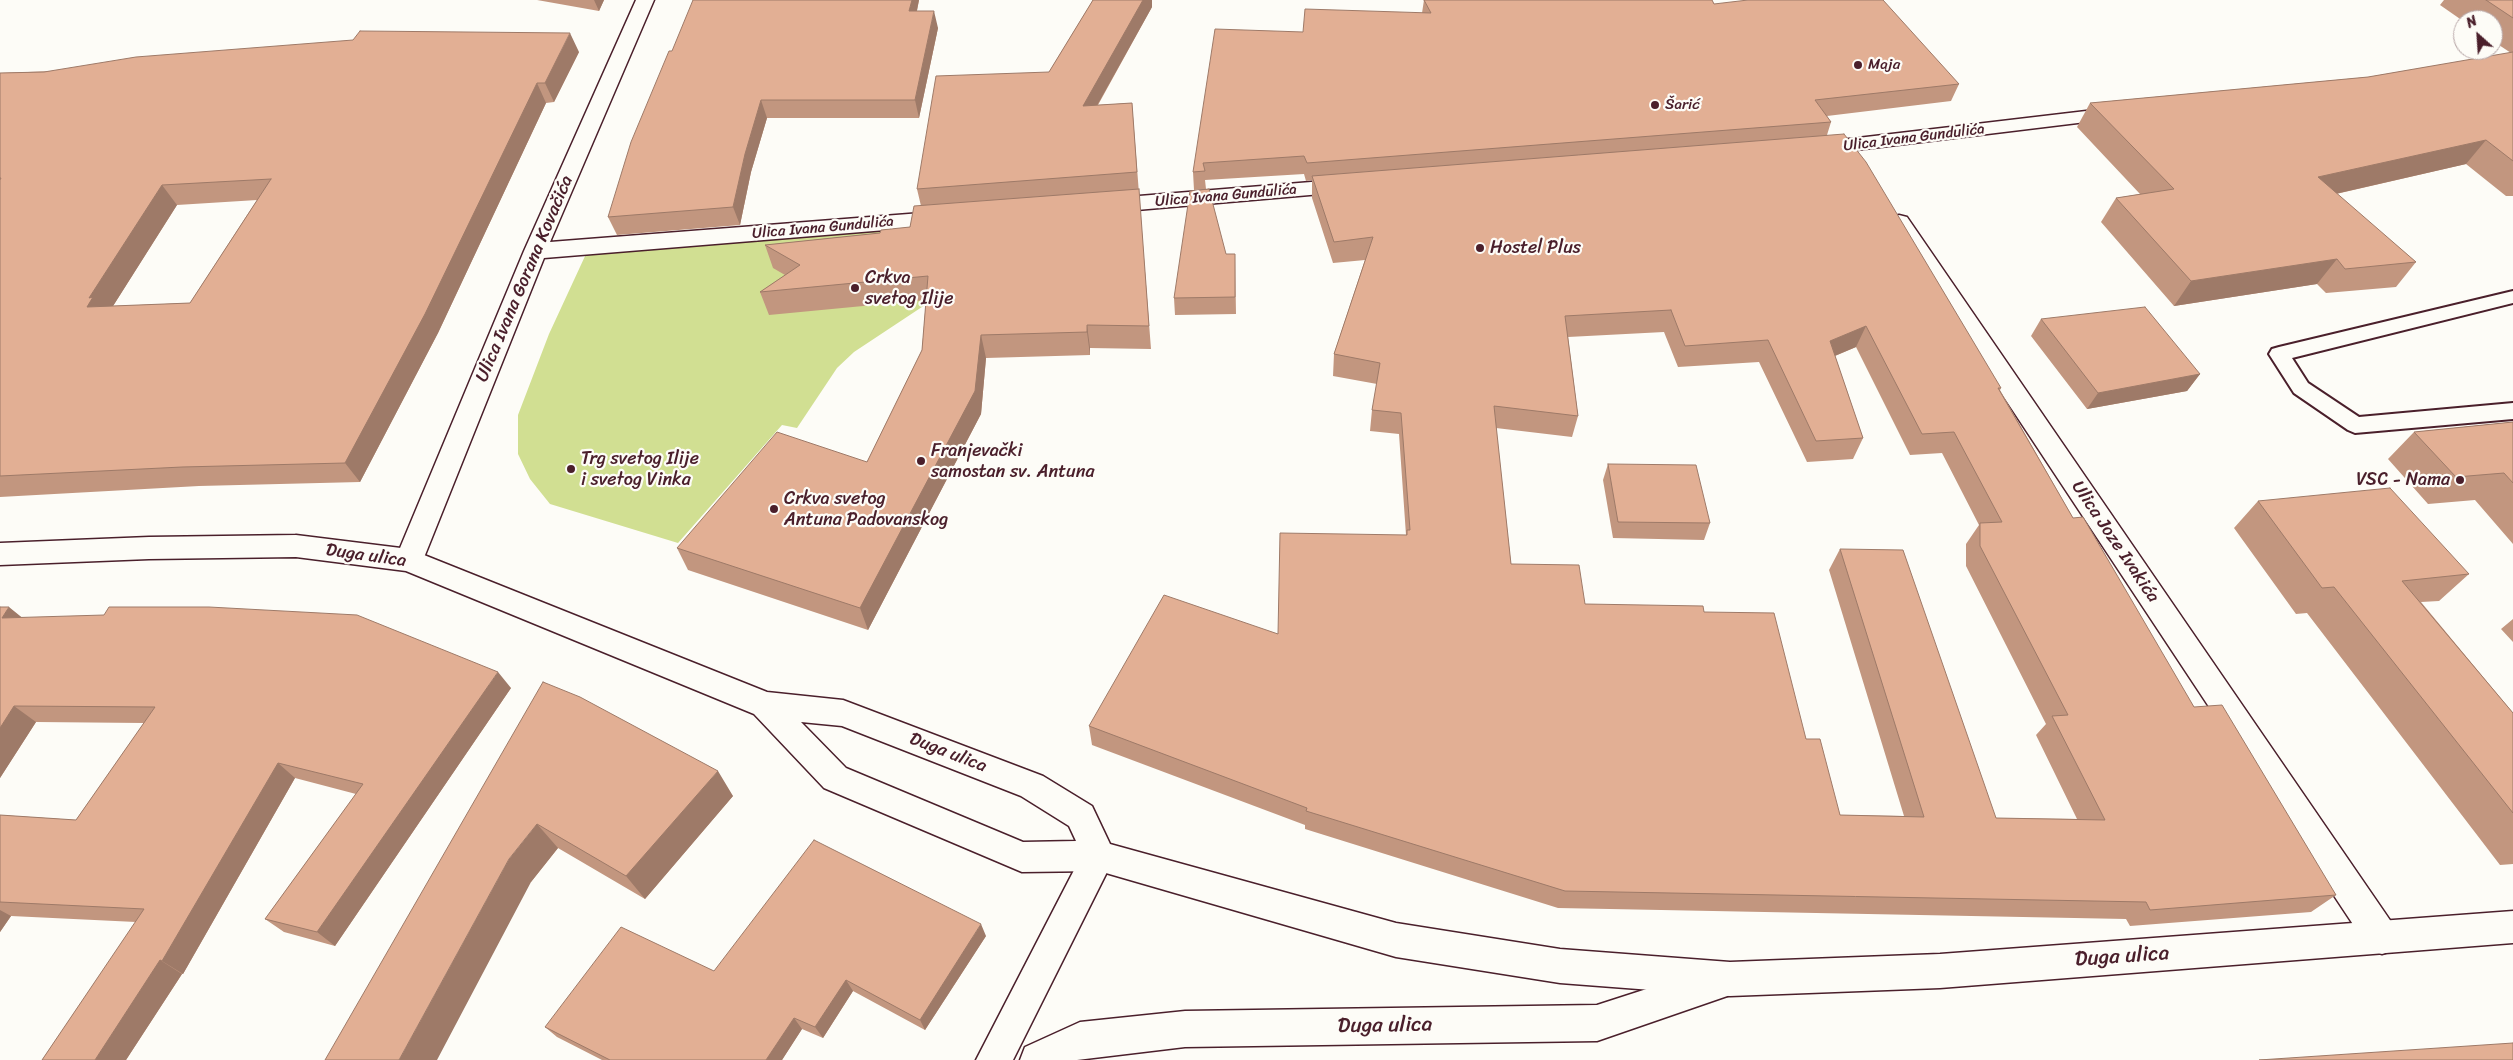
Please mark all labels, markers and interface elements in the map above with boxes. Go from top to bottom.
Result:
text: N [2462,9,2481,35]
north arrow [2453,10,2503,60]
place label: Maja [1868,56,1900,74]
marker: Maja [1852,59,1864,71]
place label: Šarić [1665,96,1700,114]
marker: Šarić [1649,99,1661,111]
street label: Ulica Ivana Gundulića [1842,120,1986,156]
street label: Ulica Ivana Gorana Kovačića [472,172,578,386]
street label: Ulica Ivana Gundulića [1154,181,1298,211]
street label: Ulica Ivana Gundulića [751,213,895,243]
place label: Hostel Plus [1490,237,1581,259]
marker: Hostel Plus [1474,242,1486,254]
place label: Crkva svetog Ilije [865,267,953,310]
marker: Crkva svetog Ilije [849,282,861,294]
place label: Franjevački samostan sv. Antuna [931,440,1095,482]
place label: Trg svetog Ilije i svetog Vinka [581,448,699,490]
marker: Franjevački samostan sv. Antuna [915,455,927,467]
marker: Trg svetog Ilije i svetog Vinka [565,463,577,475]
place label: VSC - Nama [2356,469,2450,491]
marker: VSC - Nama [2454,474,2466,486]
street label: Ulica Joze Ivakića [2066,477,2164,607]
place label: Crkva svetog Antuna Padovanskog [784,488,948,530]
marker: Crkva svetog Antuna Padovanskog [768,503,780,515]
street label: Duga ulica [324,540,408,572]
street label: Duga ulica [906,728,990,778]
street label: Duga ulica [2074,941,2170,973]
street label: Duga ulica [1338,1013,1432,1039]

